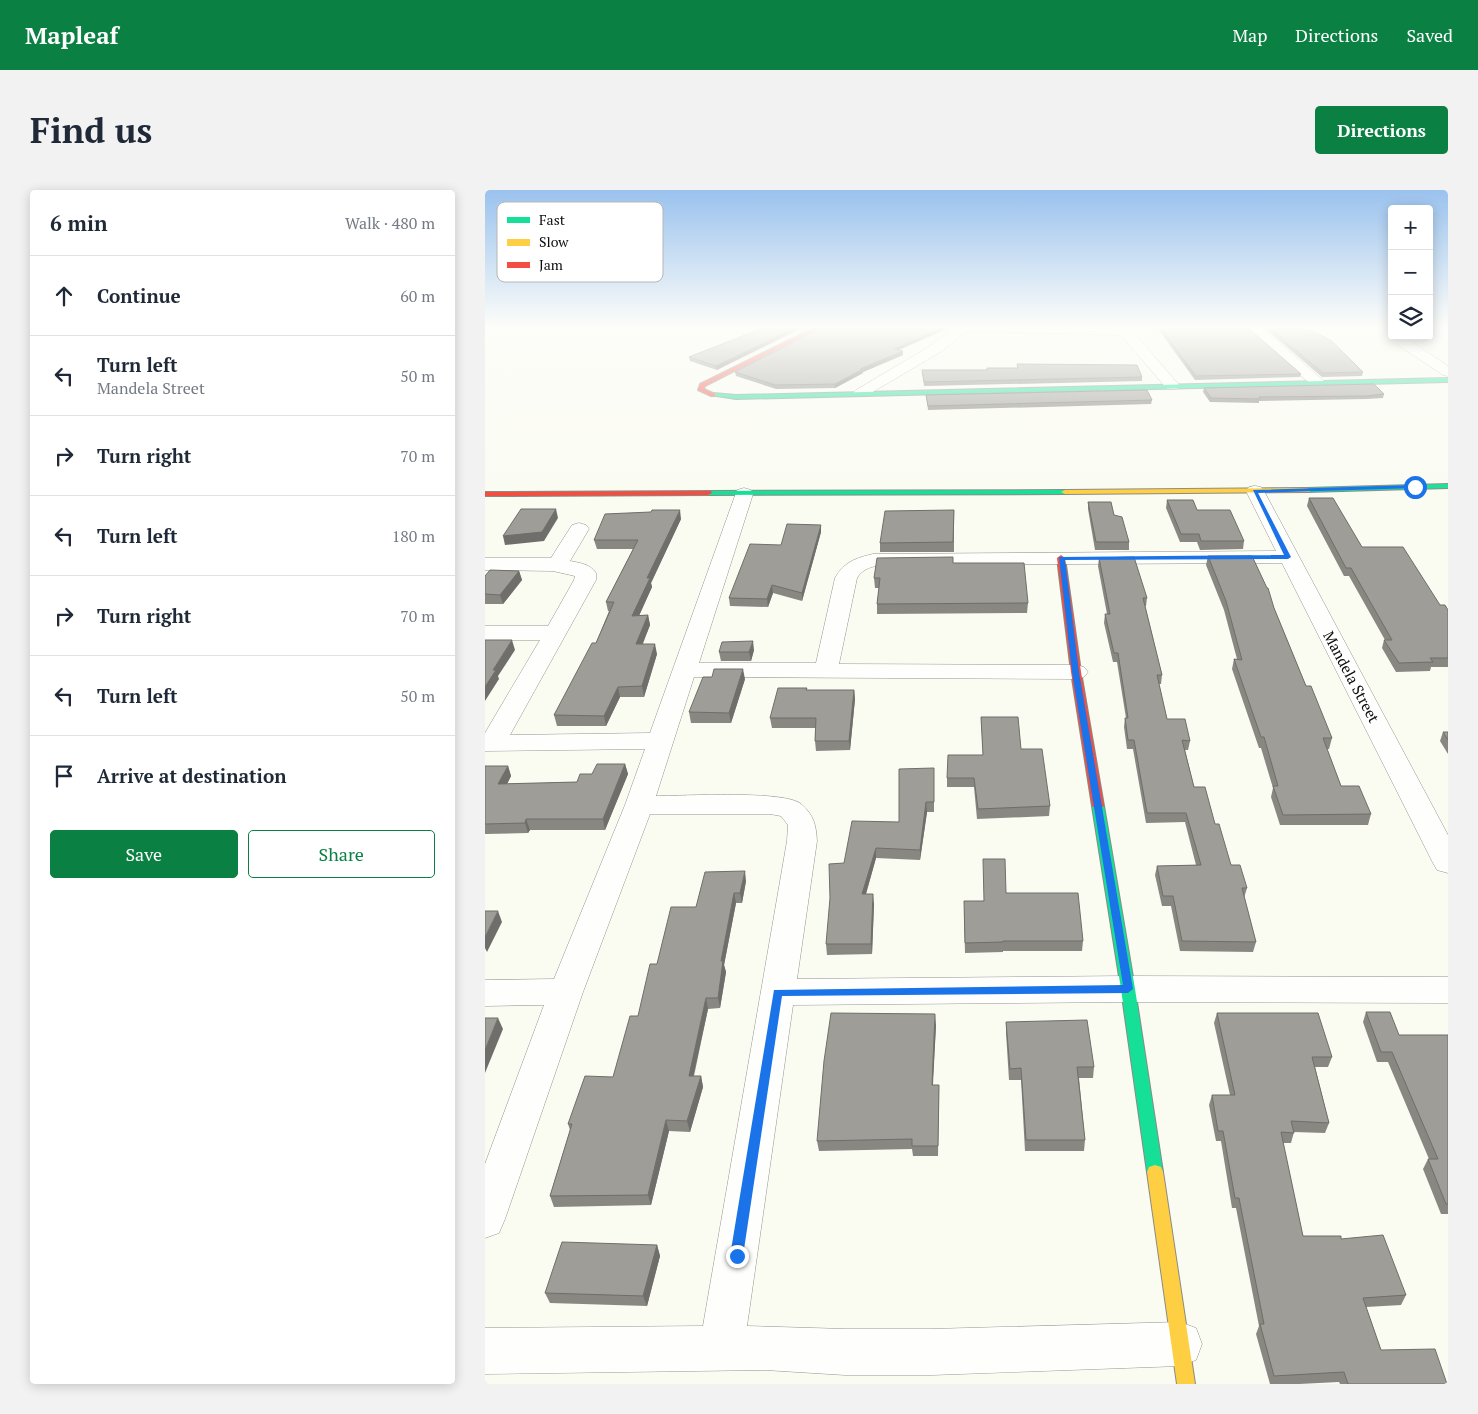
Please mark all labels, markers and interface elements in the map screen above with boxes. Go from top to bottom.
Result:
text: Mapleaf [25,19,118,51]
text: Map [1232,23,1267,47]
text: Directions [1295,23,1378,47]
text: Saved [1406,23,1453,47]
button: Directions [1315,106,1448,154]
text: Find us [30,107,152,153]
legend [497,202,663,282]
map controls [1388,205,1433,340]
button: + [1388,205,1433,250]
text: 6 min [50,209,107,237]
text: Fast [539,210,566,229]
text: Walk · 480 m [345,212,435,234]
text: Slow [539,232,569,251]
button: − [1388,250,1433,295]
text: Jam [539,255,563,274]
icon: ahead [50,282,78,310]
text: Continue [97,283,181,308]
text: 60 m [400,285,435,307]
button: layers [1388,295,1433,340]
text: Turn left [97,352,178,377]
icon: left [50,362,78,390]
text: 50 m [400,365,435,387]
text: Mandela Street [97,377,205,399]
icon: right [50,442,78,470]
text: Turn right [97,443,191,468]
text: 70 m [400,445,435,467]
route start [1404,476,1427,499]
icon: left [50,522,78,550]
text: Turn left [97,523,178,548]
text: 180 m [392,525,435,547]
icon: right [50,602,78,630]
text: Turn right [97,603,191,628]
text: 70 m [400,605,435,627]
street label: Mandela Street [1319,627,1385,726]
icon: left [50,682,78,710]
text: Turn left [97,683,178,708]
text: 50 m [400,685,435,707]
icon: arrive [50,762,78,790]
text: Arrive at destination [97,763,286,788]
button: Save [50,830,238,878]
button: Share [248,830,435,878]
route end [726,1245,749,1268]

